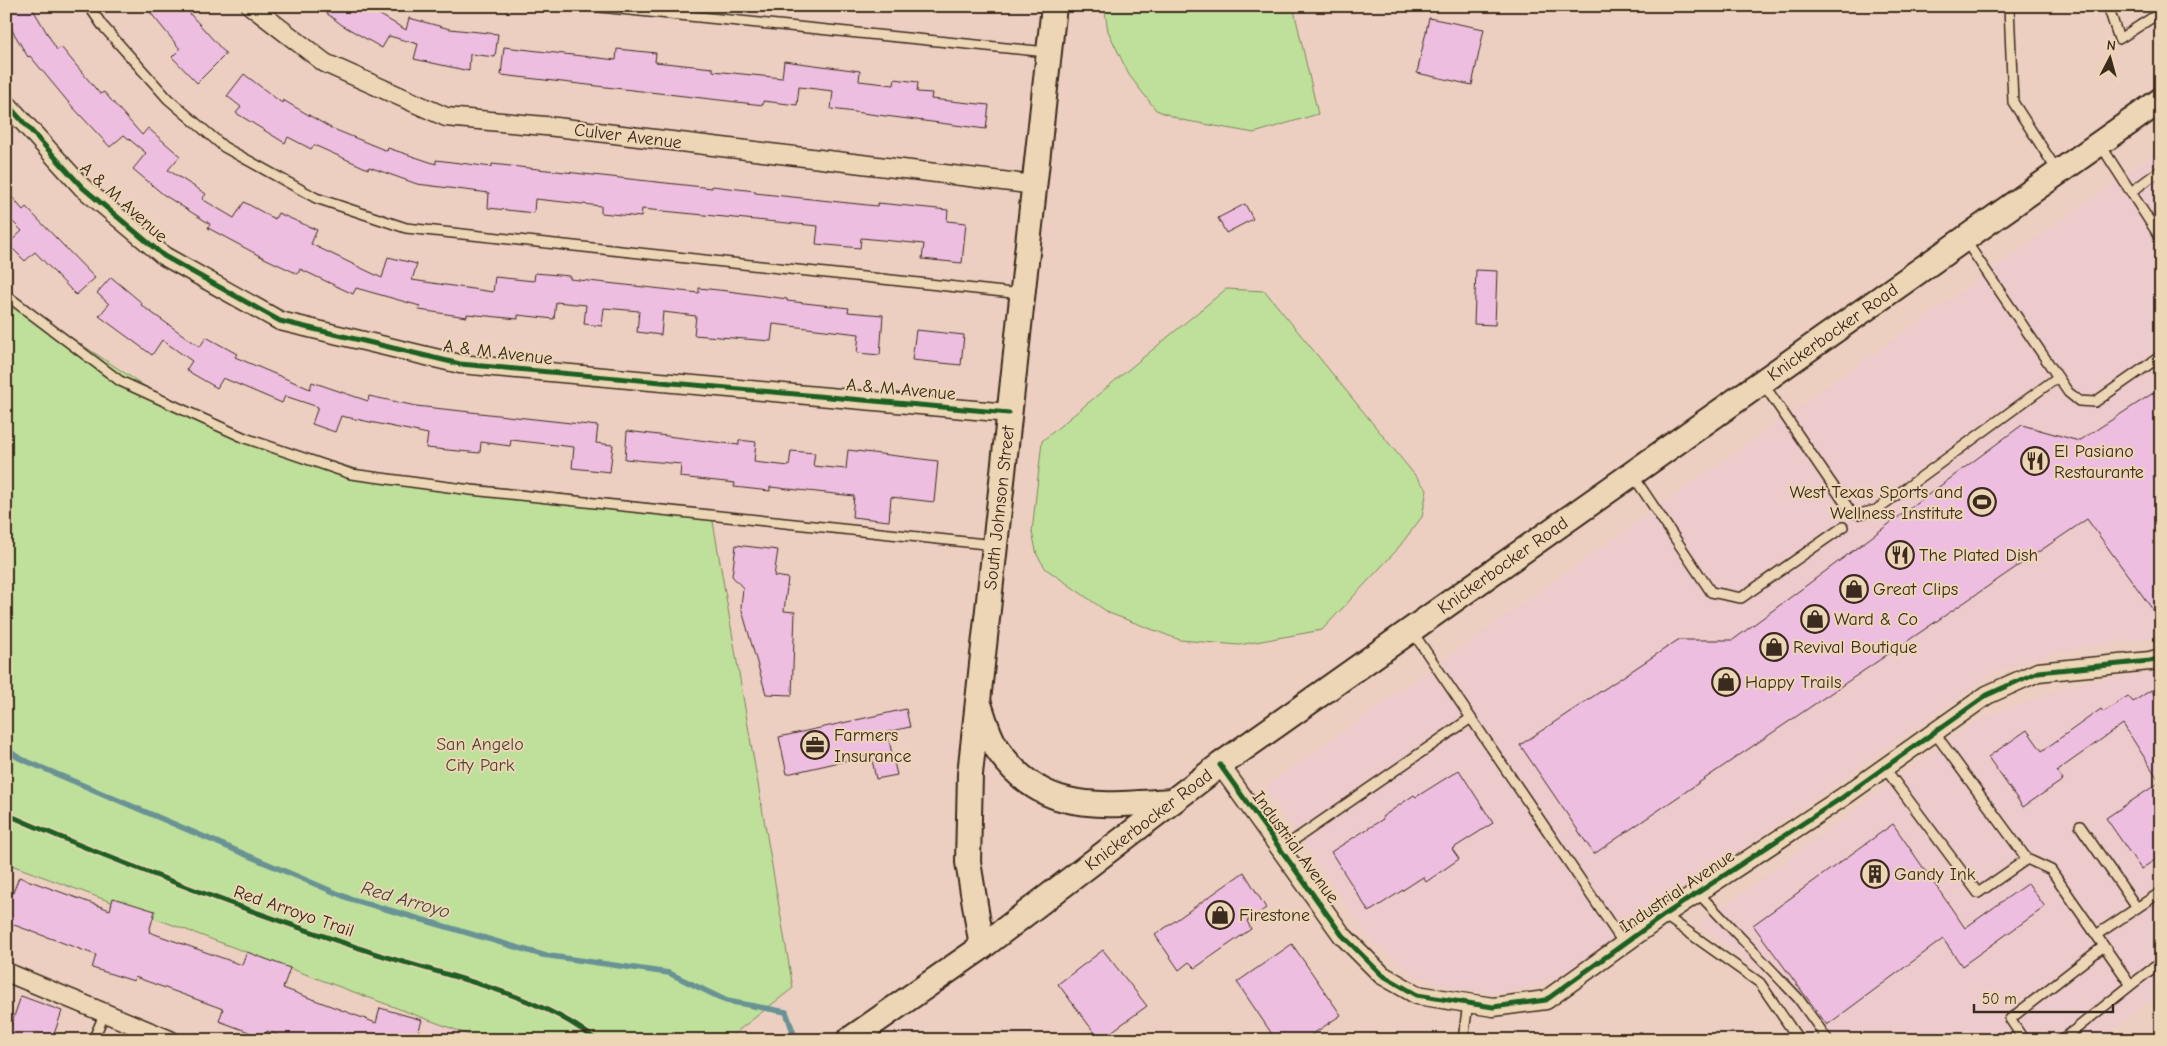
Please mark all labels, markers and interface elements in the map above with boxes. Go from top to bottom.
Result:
north arrow [2084,32,2134,82]
text: N [2106,37,2117,54]
street label: Culver Avenue [573,119,683,154]
street label: A & M Avenue [76,158,172,247]
street label: Knickerbocker Road [1764,279,1902,386]
street label: A & M Avenue [442,335,554,370]
street label: A & M Avenue [845,374,957,405]
street label: South Johnson Street [980,424,1019,591]
place label: El Pasiano Restaurante [2054,441,2144,483]
restaurant icon: El Pasiano Restaurante [2020,446,2050,476]
place label: West Texas Sports and Wellness Institute [1789,482,1963,524]
sports icon: West Texas Sports and Wellness Institute [1967,487,1997,517]
street label: Knickerbocker Road [1434,512,1572,619]
restaurant icon: The Plated Dish [1885,540,1915,570]
place label: The Plated Dish [1919,545,2038,566]
shop icon: Great Clips [1839,574,1869,604]
place label: Great Clips [1873,579,1958,600]
shop icon: Ward & Co [1800,604,1830,634]
place label: Ward & Co [1834,609,1918,630]
shop icon: Revival Boutique [1759,632,1789,662]
place label: Revival Boutique [1793,637,1917,658]
shop icon: Happy Trails [1711,667,1741,697]
place label: Happy Trails [1745,672,1841,693]
place label: Farmers Insurance [834,725,911,767]
office icon: Farmers Insurance [800,730,830,760]
park label: San Angelo City Park [436,734,524,776]
street label: Knickerbocker Road [1081,765,1217,875]
street label: Industrial Avenue [1248,787,1343,908]
street label: Industrial Avenue [1616,845,1739,937]
building icon: Gandy Ink [1860,859,1890,889]
place label: Gandy Ink [1894,864,1976,885]
water label: Red Arroyo [359,877,453,923]
street label: Red Arroyo Trail [231,881,357,942]
shop icon: Firestone [1205,900,1235,930]
place label: Firestone [1239,905,1310,926]
scale bar [1974,981,2113,1013]
text: 50 m [1982,990,2017,1008]

